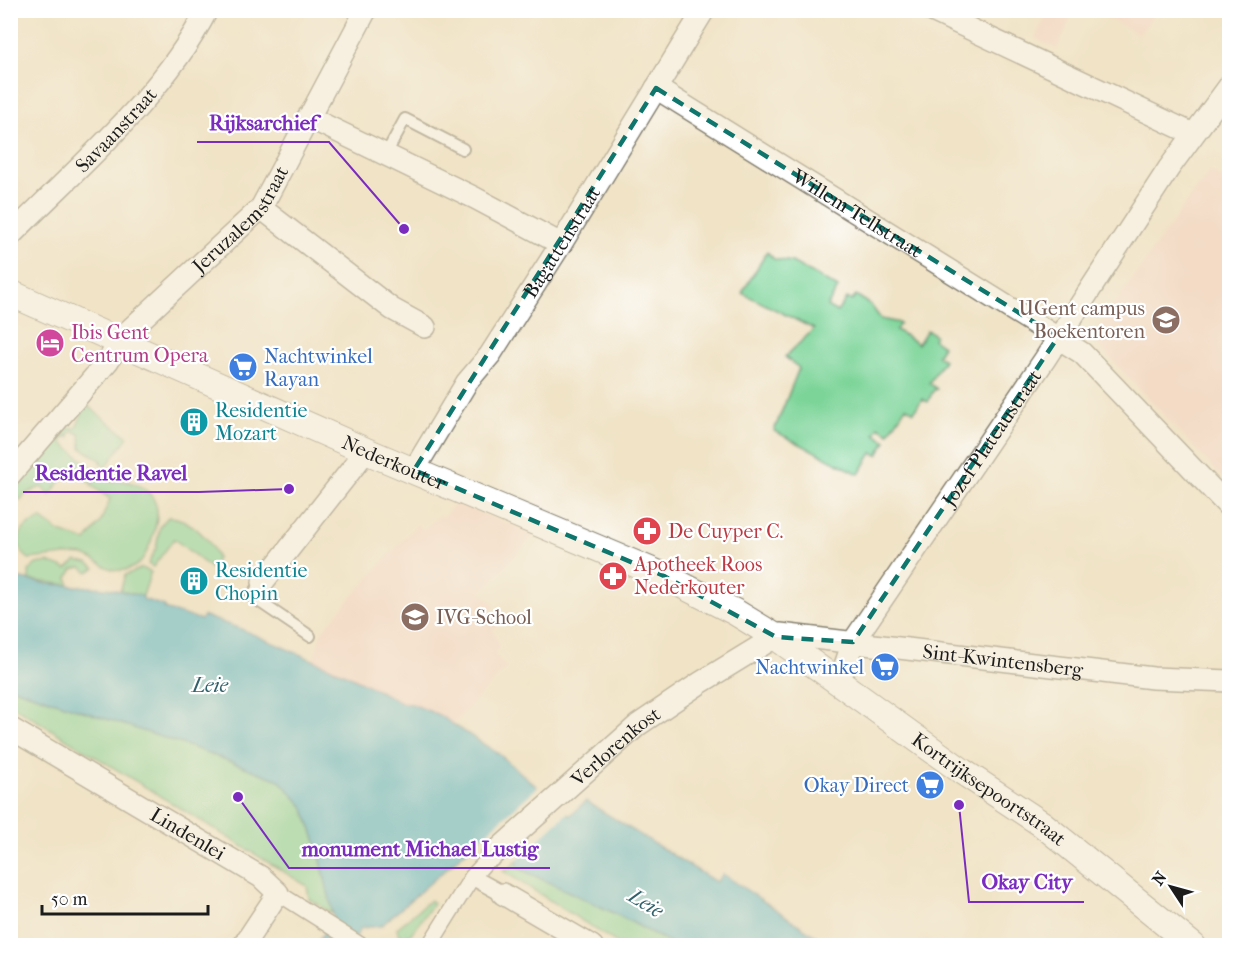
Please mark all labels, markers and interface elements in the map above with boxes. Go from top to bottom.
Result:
street label: Savaanstraat [70,83,161,177]
callout: Rijksarchief [197,103,329,142]
text: Rijksarchief [209,111,322,135]
street label: Jeruzalemstraat [186,162,293,279]
street label: Willem Tellstraat [787,164,926,262]
street label: Bagattenstraat [518,182,605,302]
place label: UGent campus Boekentoren [1019,297,1145,343]
school or university icon: UGent campus Boekentoren [1150,304,1182,336]
place label: Ibis Gent Centrum Opera [71,321,209,367]
hotel icon: Ibis Gent Centrum Opera [34,327,66,359]
place label: Nachtwinkel Rayan [264,345,373,391]
supermarket icon: Nachtwinkel Rayan [227,351,259,383]
street label: Jozef Plateaustraat [936,365,1046,512]
place label: Residentie Mozart [215,399,307,445]
building icon: Residentie Mozart [178,406,210,438]
street label: Nederkouter [339,430,450,495]
callout: Residentie Ravel [23,453,199,492]
text: Residentie Ravel [35,461,187,485]
pharmacy icon: De Cuyper C. [631,515,663,547]
place label: De Cuyper C. [668,520,783,543]
place label: Apotheek Roos Nederkouter [633,553,762,599]
place label: Residentie Chopin [215,559,307,605]
pharmacy icon: Apotheek Roos Nederkouter [597,560,629,592]
building icon: Residentie Chopin [178,565,210,597]
school or university icon: IVG-School [399,601,431,633]
place label: IVG-School [436,606,532,629]
street label: Sint-Kwintensberg [921,639,1085,681]
supermarket icon: Nachtwinkel [869,651,901,683]
place label: Nachtwinkel [755,656,864,679]
water label: Leie [190,673,229,697]
street label: Verlorenkost [565,702,664,791]
street label: Kortrijksepoortstraat [908,727,1071,850]
supermarket icon: Okay Direct [914,769,946,801]
place label: Okay Direct [804,774,909,797]
street label: Lindenlei [146,803,230,865]
callout: monument Michael Lustig [289,829,550,868]
text: monument Michael Lustig [300,837,539,861]
north arrow [1141,857,1201,917]
callout: Okay City [969,863,1084,902]
text: N [1148,867,1171,889]
text: Okay City [981,870,1074,894]
scale bar [42,878,208,916]
water label: Leie [623,882,668,923]
text: 50 m [51,889,88,910]

